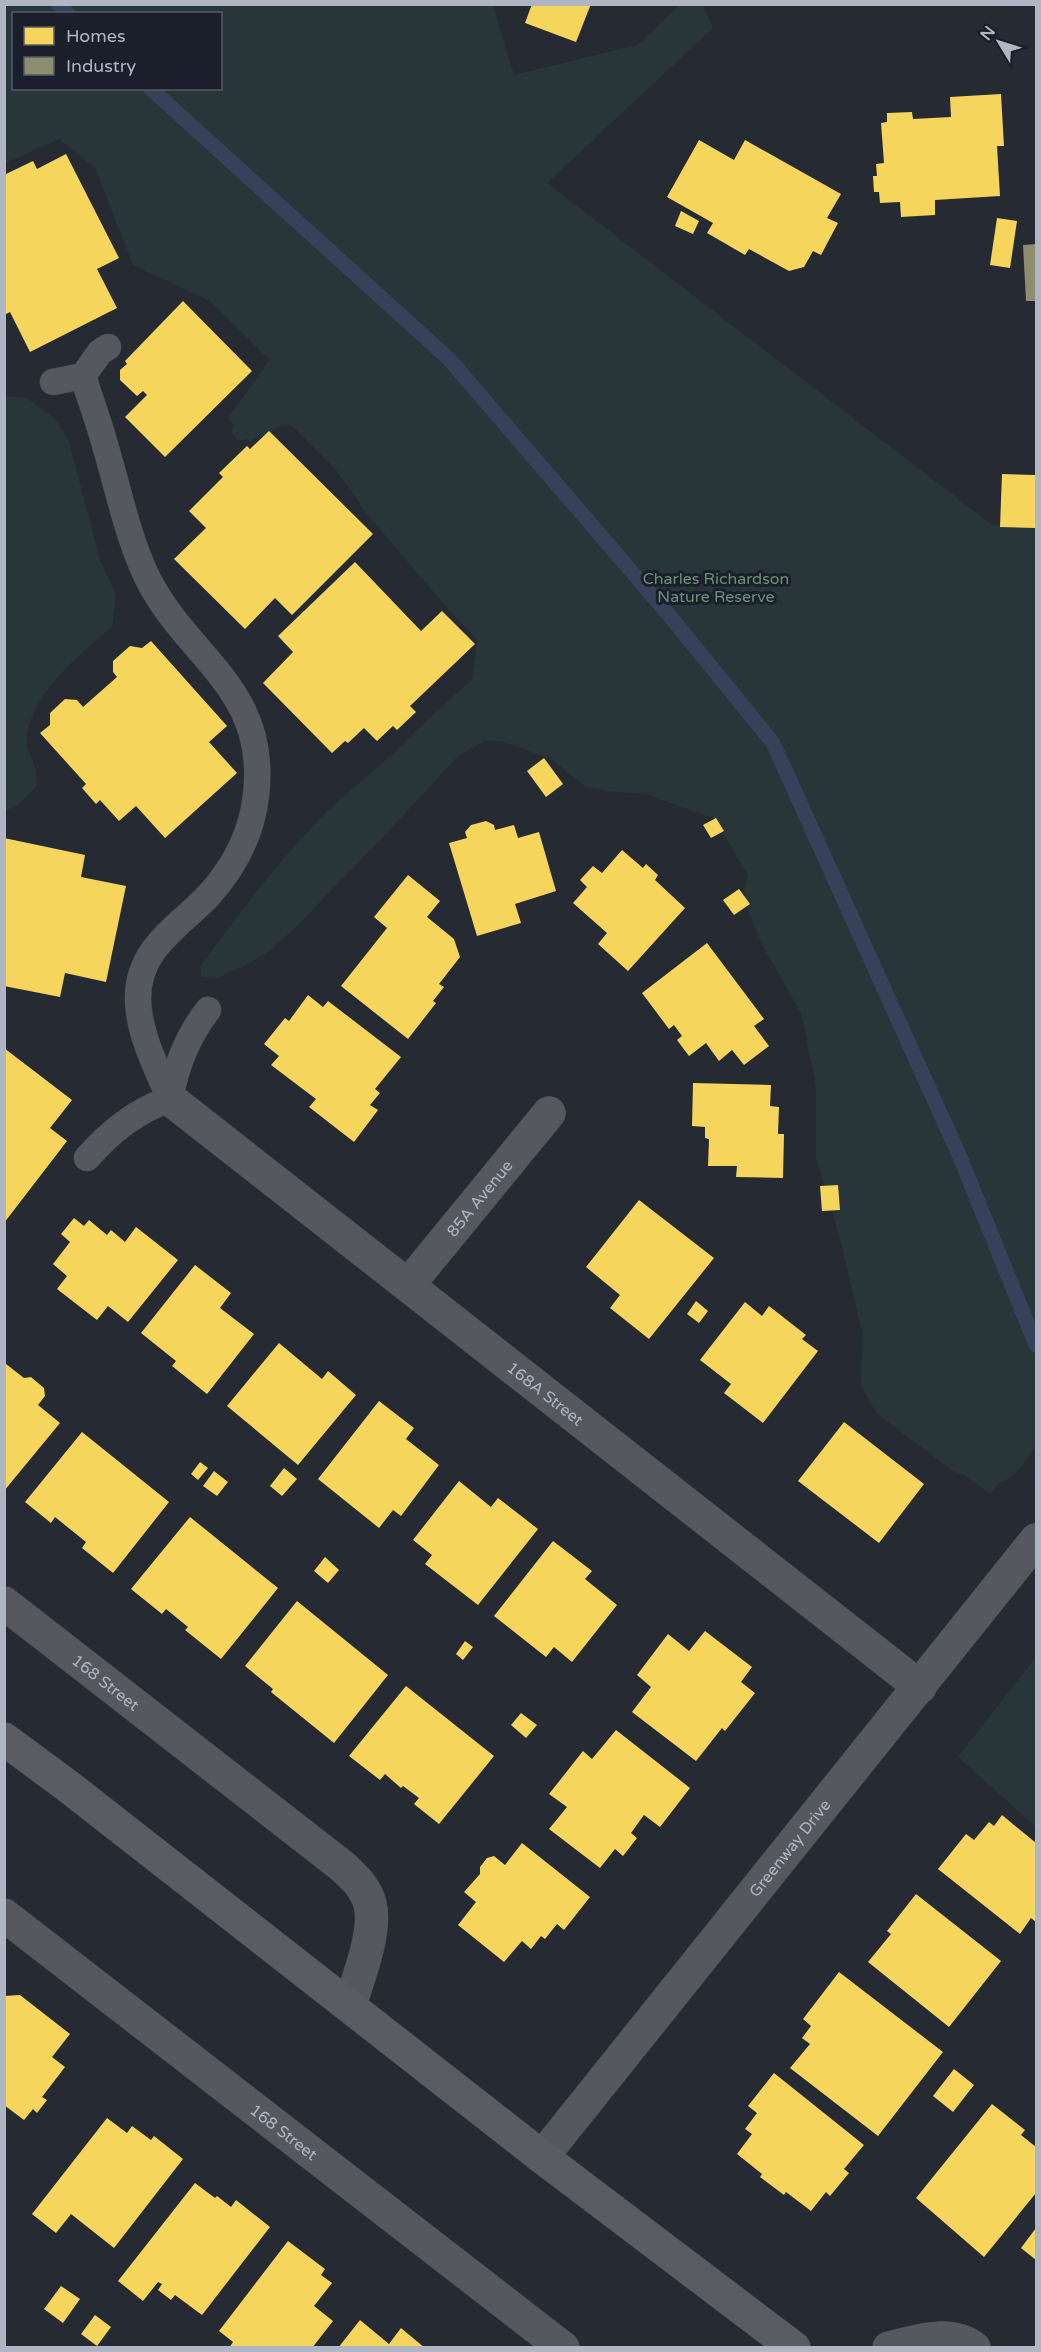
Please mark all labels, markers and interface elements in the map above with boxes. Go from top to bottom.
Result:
legend [12,12,222,90]
north arrow [969,12,1029,72]
text: N [976,22,1000,45]
text: Homes [66,25,126,47]
text: Industry [66,55,137,77]
park label: Charles Richardson Nature Reserve [643,569,789,607]
street label: 85A Avenue [443,1156,517,1241]
street label: 168A Street [502,1358,587,1430]
street label: 168 Street [67,1651,143,1716]
street label: Greenway Drive [745,1796,835,1901]
street label: 168 Street [245,2100,321,2165]

